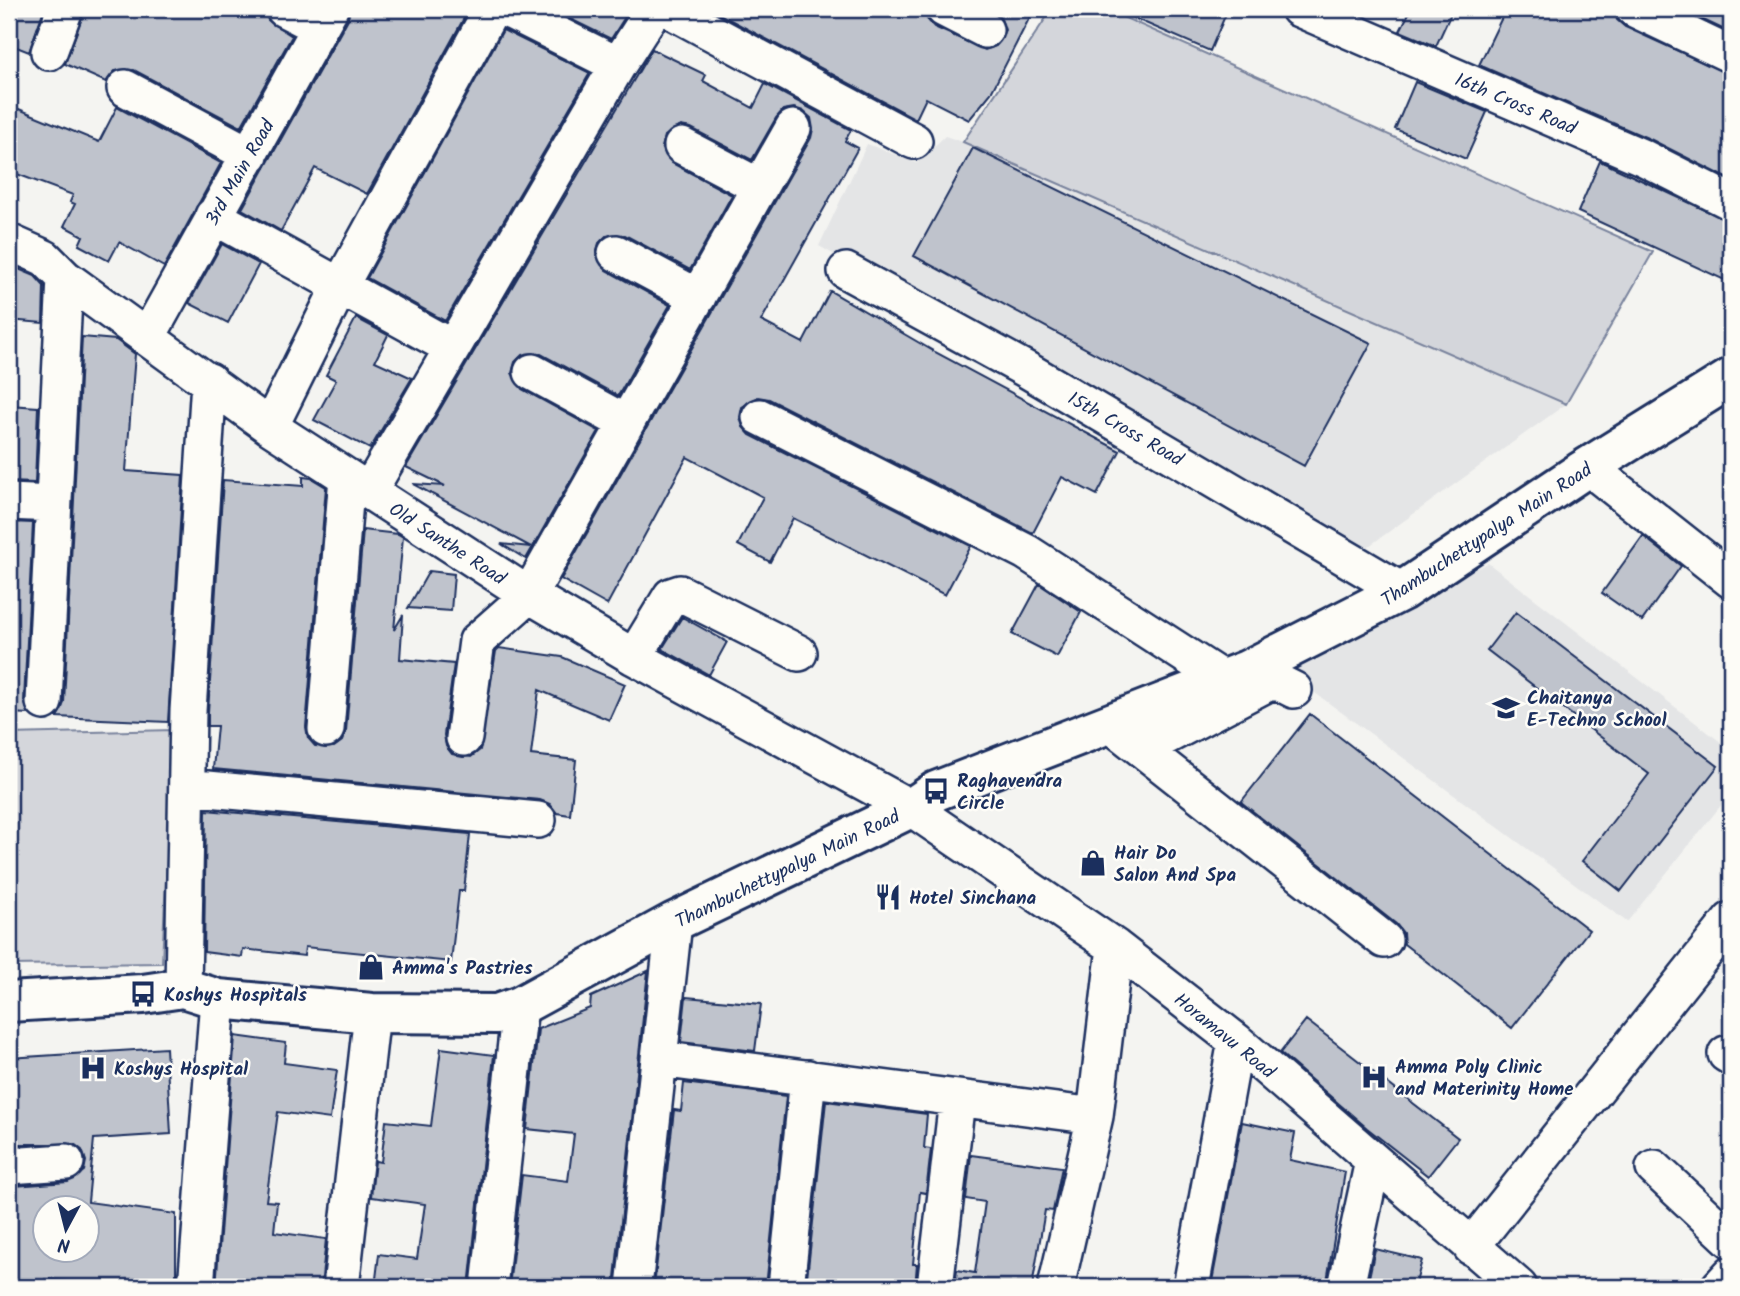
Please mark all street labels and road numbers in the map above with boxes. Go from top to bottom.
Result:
street label: 16th Cross Road [1450,66,1581,144]
street label: 3rd Main Road [198,114,284,232]
street label: 15th Cross Road [1061,384,1189,475]
street label: Thambuchettypalya Main Road [1375,456,1599,615]
street label: Old Santhe Road [382,496,512,594]
street label: Thambuchettypalya Main Road [670,802,906,937]
street label: Horamavu Road [1166,986,1282,1087]

